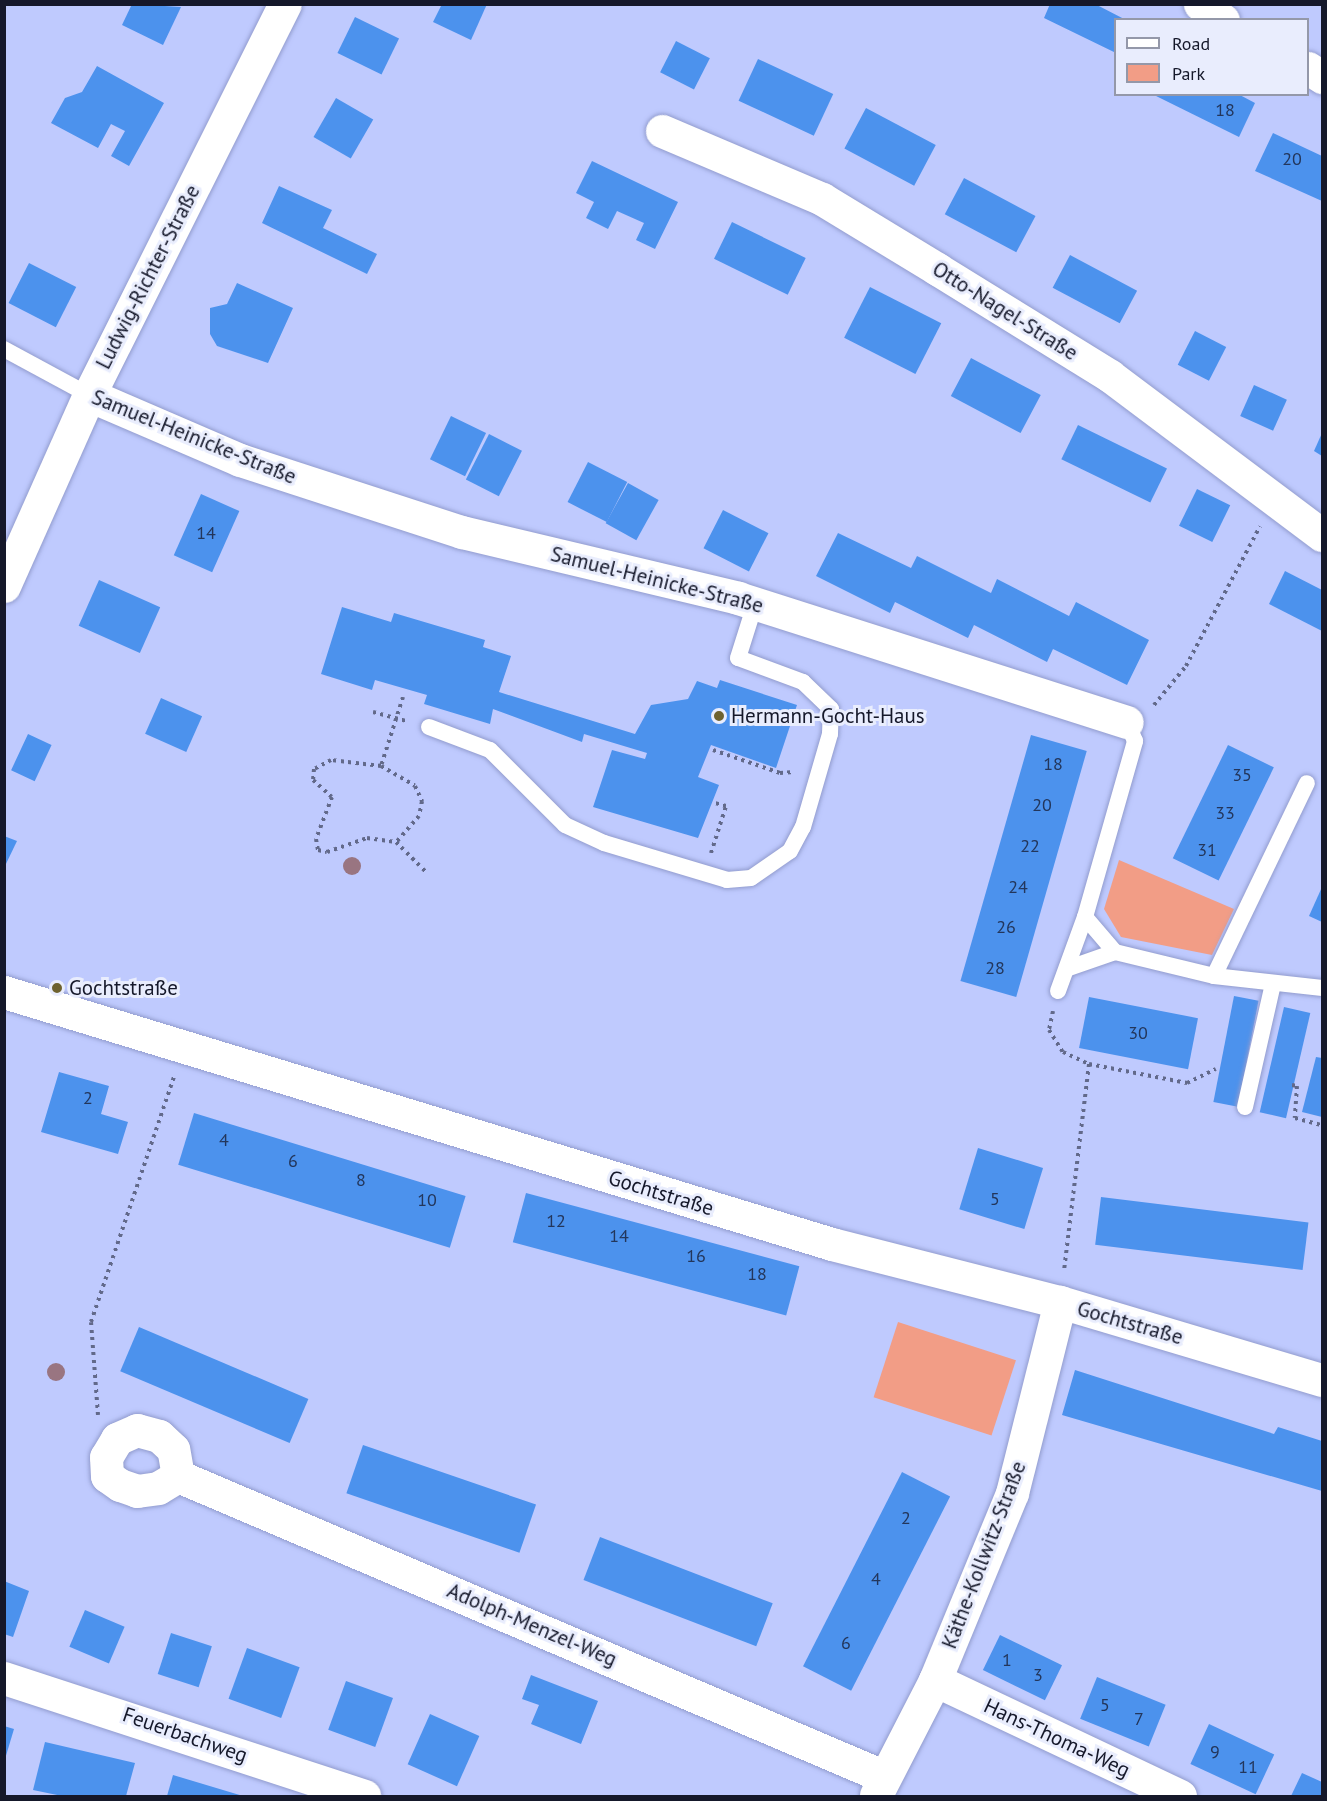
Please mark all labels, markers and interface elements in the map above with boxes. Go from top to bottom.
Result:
legend [1114,18,1309,96]
text: Road [1172,32,1210,55]
text: Park [1172,62,1205,85]
house number: 18 [1215,99,1235,121]
house number: 20 [1282,148,1302,170]
street label: Ludwig-Richter-Straße [91,181,205,373]
street label: Otto-Nagel-Straße [928,256,1082,366]
street label: Samuel-Heinicke-Straße [88,384,300,490]
house number: 14 [196,522,216,544]
street label: Samuel-Heinicke-Straße [548,541,766,619]
place label: Hermann-Gocht-Haus [731,703,925,729]
marker: Hermann-Gocht-Haus [712,709,726,723]
house number: 18 [1043,753,1063,775]
house number: 35 [1232,764,1252,786]
house number: 20 [1032,794,1052,816]
house number: 33 [1215,802,1235,824]
house number: 22 [1020,835,1040,857]
house number: 31 [1197,839,1217,861]
house number: 24 [1008,876,1028,898]
house number: 26 [996,916,1016,938]
house number: 28 [985,957,1005,979]
place label: Gochtstraße [69,975,178,1001]
marker: Gochtstraße [50,981,64,995]
house number: 30 [1128,1022,1148,1044]
house number: 2 [83,1087,93,1109]
house number: 4 [219,1129,229,1151]
house number: 6 [288,1150,298,1172]
street label: Gochtstraße [605,1165,717,1221]
house number: 8 [356,1169,366,1191]
house number: 5 [990,1188,1000,1210]
house number: 10 [417,1189,437,1211]
house number: 12 [546,1210,566,1232]
house number: 14 [609,1225,629,1247]
house number: 16 [686,1245,706,1267]
house number: 18 [747,1263,767,1285]
street label: Gochtstraße [1074,1296,1186,1350]
street label: Käthe-Kollwitz-Straße [937,1458,1031,1652]
house number: 2 [901,1507,911,1529]
house number: 4 [871,1568,881,1590]
street label: Adolph-Menzel-Weg [443,1578,621,1672]
house number: 6 [841,1632,851,1654]
house number: 1 [1002,1649,1012,1671]
house number: 3 [1033,1664,1043,1686]
street label: Hans-Thoma-Weg [980,1693,1134,1783]
house number: 5 [1100,1694,1110,1716]
street label: Feuerbachweg [119,1702,251,1768]
house number: 7 [1134,1708,1144,1730]
house number: 9 [1210,1741,1220,1763]
house number: 11 [1238,1756,1258,1778]

